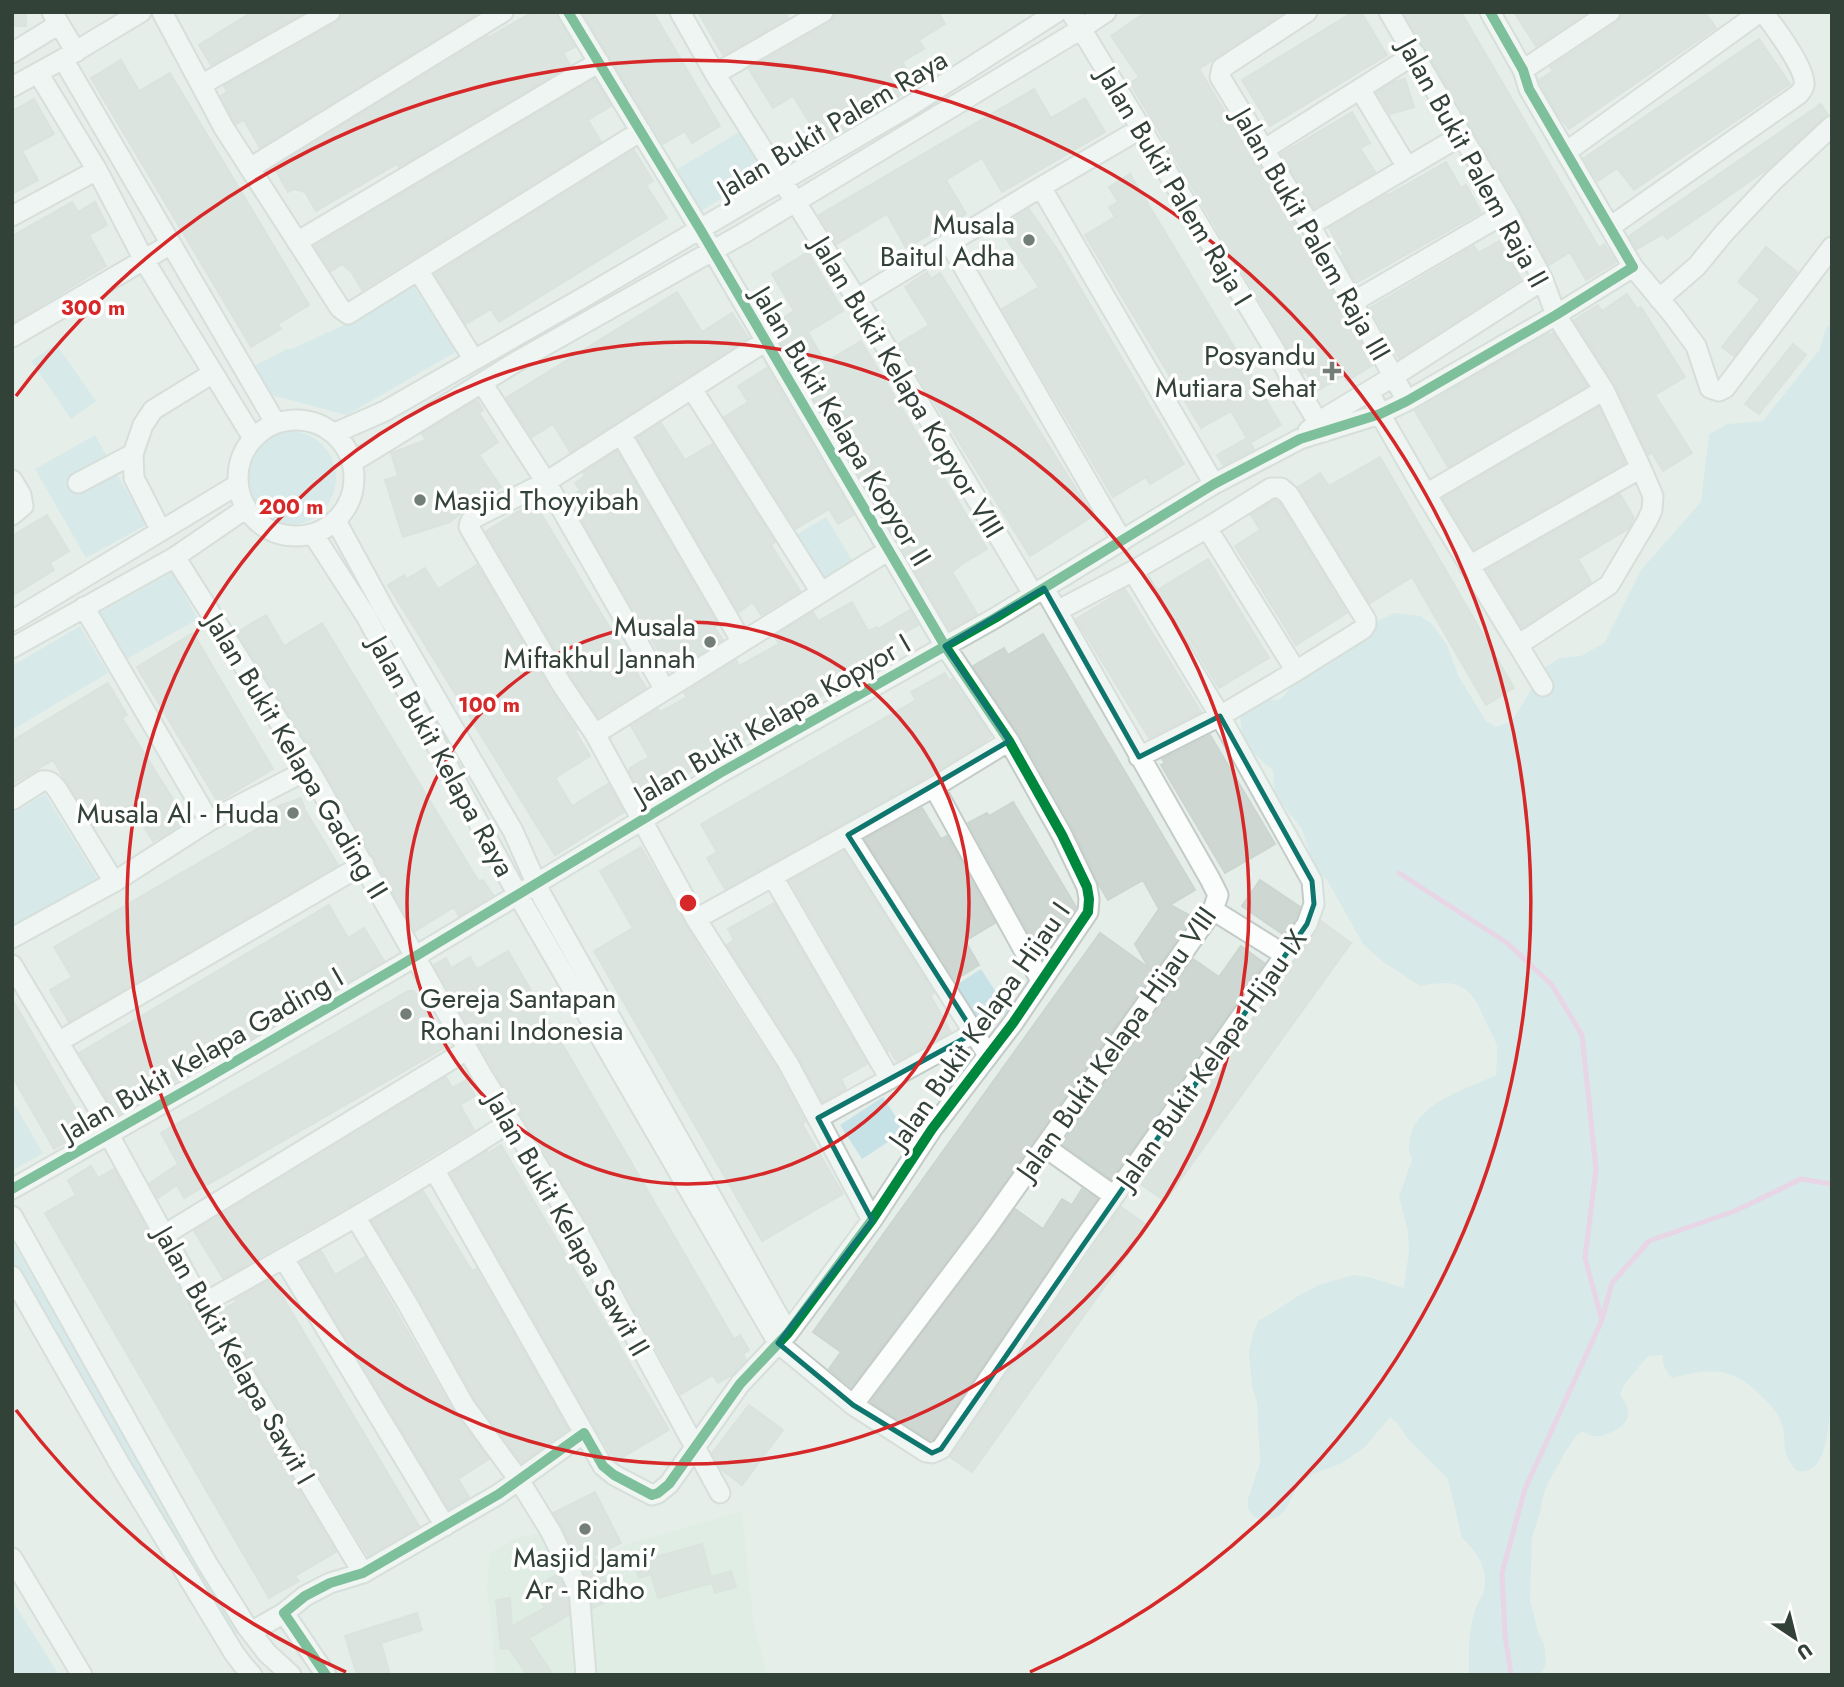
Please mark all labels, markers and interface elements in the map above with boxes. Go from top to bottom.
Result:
street label: Jalan Bukit Palem Raja II [1386,28,1559,295]
street label: Jalan Bukit Palem Raya [706,39,955,212]
street label: Jalan Bukit Palem Raja I [1085,56,1262,313]
street label: Jalan Bukit Palem Raja III [1220,97,1401,368]
place label: Musala Baitul Adha [880,204,1015,277]
street label: Jalan Bukit Kelapa Kopyor VIII [799,225,1014,546]
marker: Musala Baitul Adha [1021,232,1037,248]
street label: Jalan Bukit Kelapa Kopyor II [740,275,942,574]
text: 300 m [61,293,125,323]
place label: Posyandu Mutiara Sehat [1155,335,1316,408]
marker: Posyandu Mutiara Sehat [1322,361,1342,381]
place label: Masjid Thoyyibah [434,480,640,521]
text: 200 m [258,492,324,522]
marker: Masjid Thoyyibah [412,492,428,508]
street label: Jalan Bukit Kelapa Gading II [193,602,398,907]
place label: Musala Miftakhul Jannah [504,606,696,679]
street label: Jalan Bukit Kelapa Kopyor I [623,623,918,817]
street label: Jalan Bukit Kelapa Raya [356,625,525,884]
marker: Musala Miftakhul Jannah [702,634,718,650]
text: 100 m [458,690,520,720]
place label: Musala Al - Huda [77,793,279,834]
marker: Musala Al - Huda [285,805,301,821]
centre of rings [676,891,700,915]
street label: Jalan Bukit Kelapa Hijau I [876,893,1080,1160]
street label: Jalan Bukit Kelapa Hijau VIII [1004,898,1226,1192]
street label: Jalan Bukit Kelapa Hijau IX [1104,921,1317,1201]
street label: Jalan Bukit Kelapa Gading I [50,957,351,1154]
place label: Gereja Santapan Rohani Indonesia [420,978,623,1051]
marker: Gereja Santapan Rohani Indonesia [398,1006,414,1022]
street label: Jalan Bukit Kelapa Sawit II [473,1081,660,1364]
street label: Jalan Bukit Kelapa Sawit I [142,1215,325,1492]
marker: Masjid Jami' Ar - Ridho [577,1521,593,1537]
place label: Masjid Jami' Ar - Ridho [513,1537,657,1610]
north arrow [1760,1603,1830,1673]
text: U [1791,1637,1818,1666]

